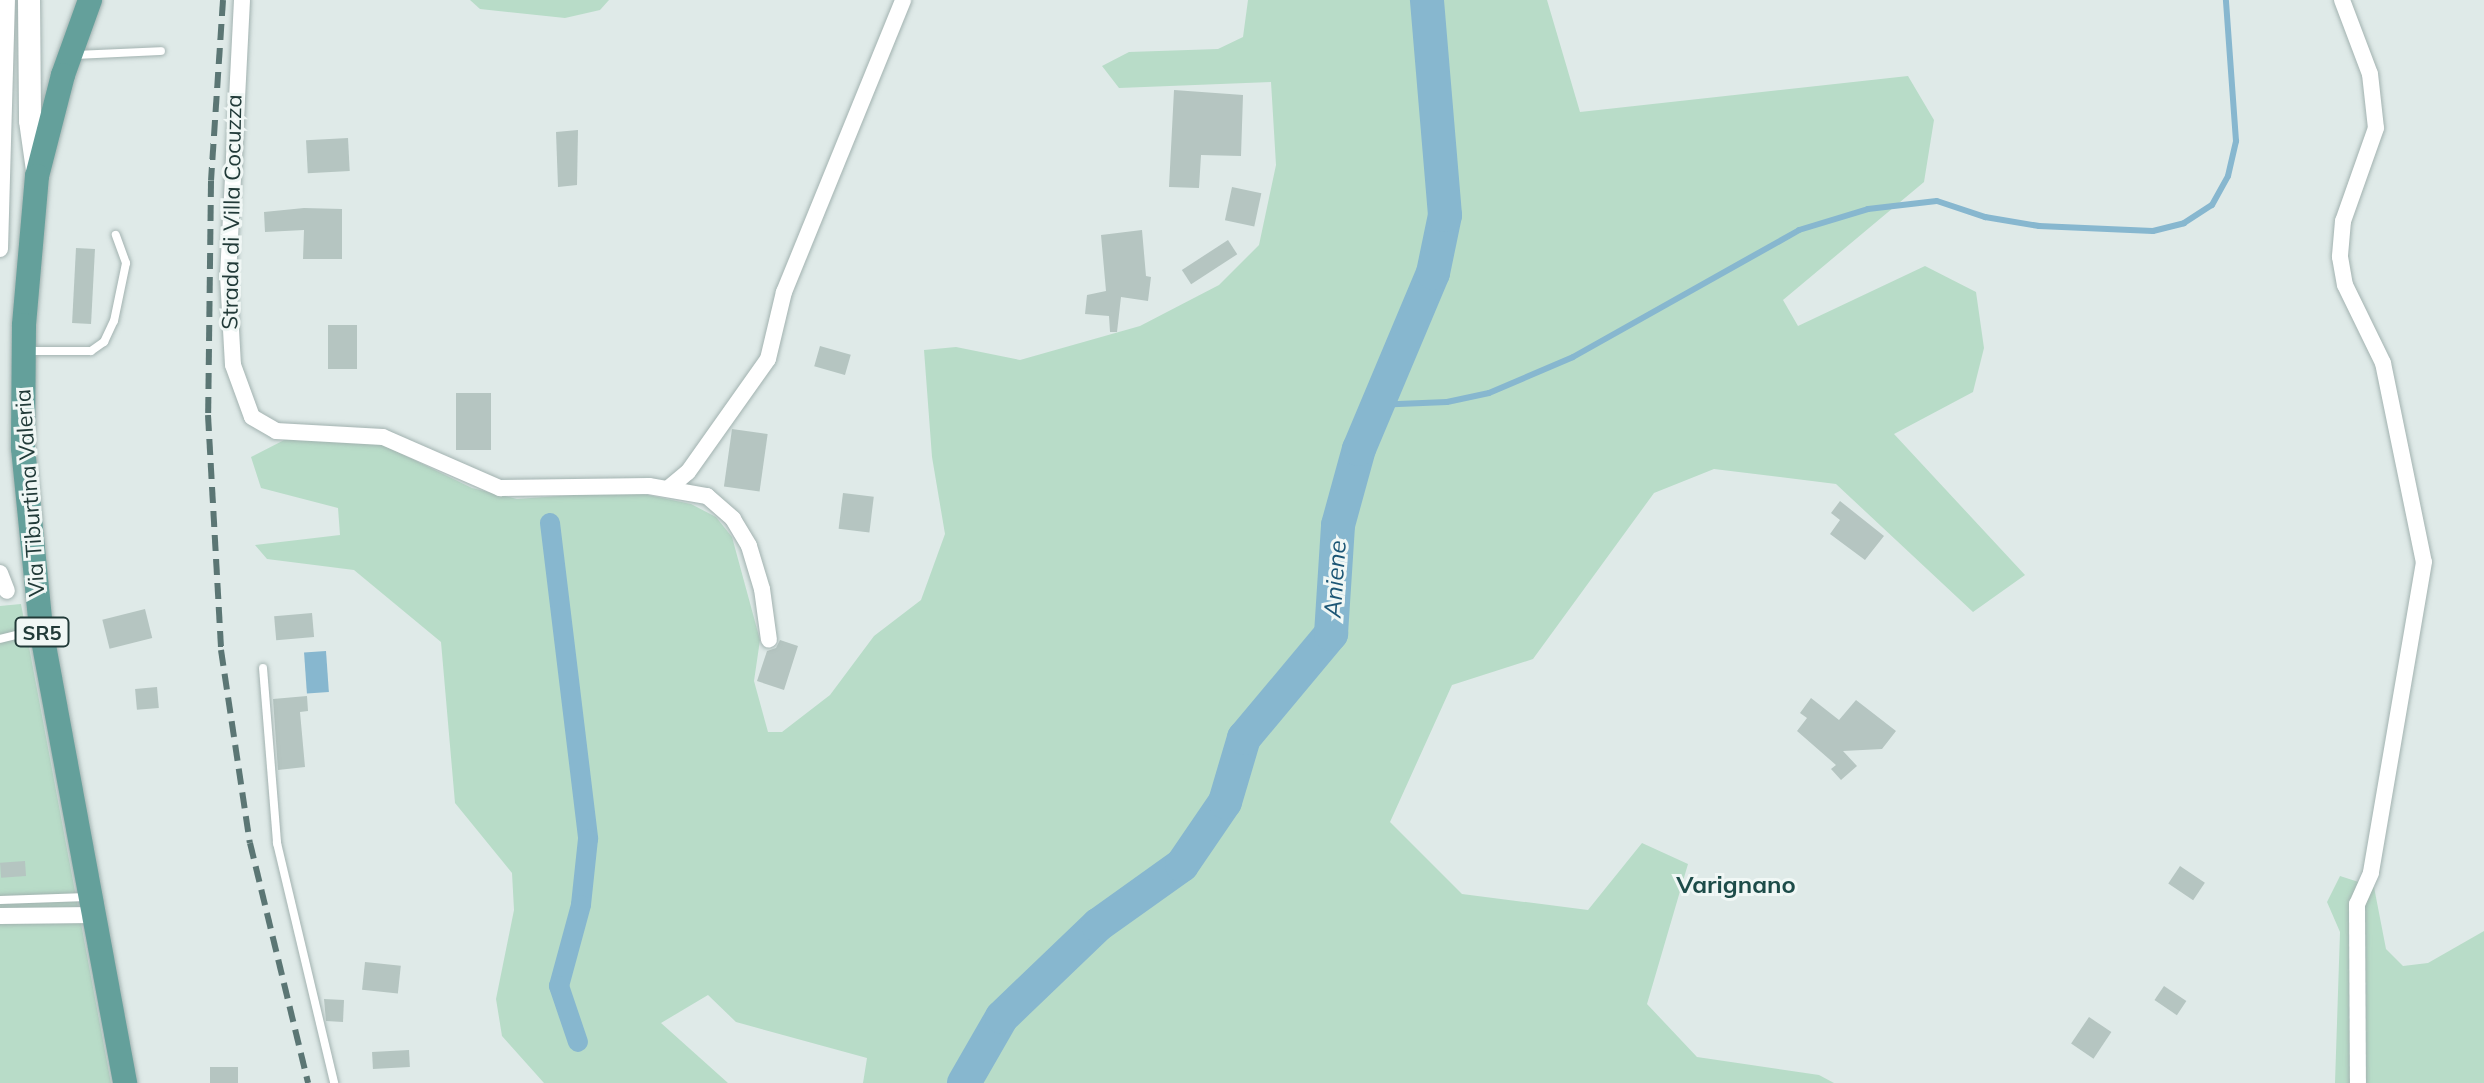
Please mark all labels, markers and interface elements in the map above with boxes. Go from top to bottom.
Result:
street label: Strada di Villa Cocuzza [217,94,247,330]
street label: Via Tiburtina Valeria [10,388,50,598]
water label: Aniene [1318,539,1352,619]
road number: SR5 [14,616,70,648]
district label: Varignano [1676,871,1796,899]

